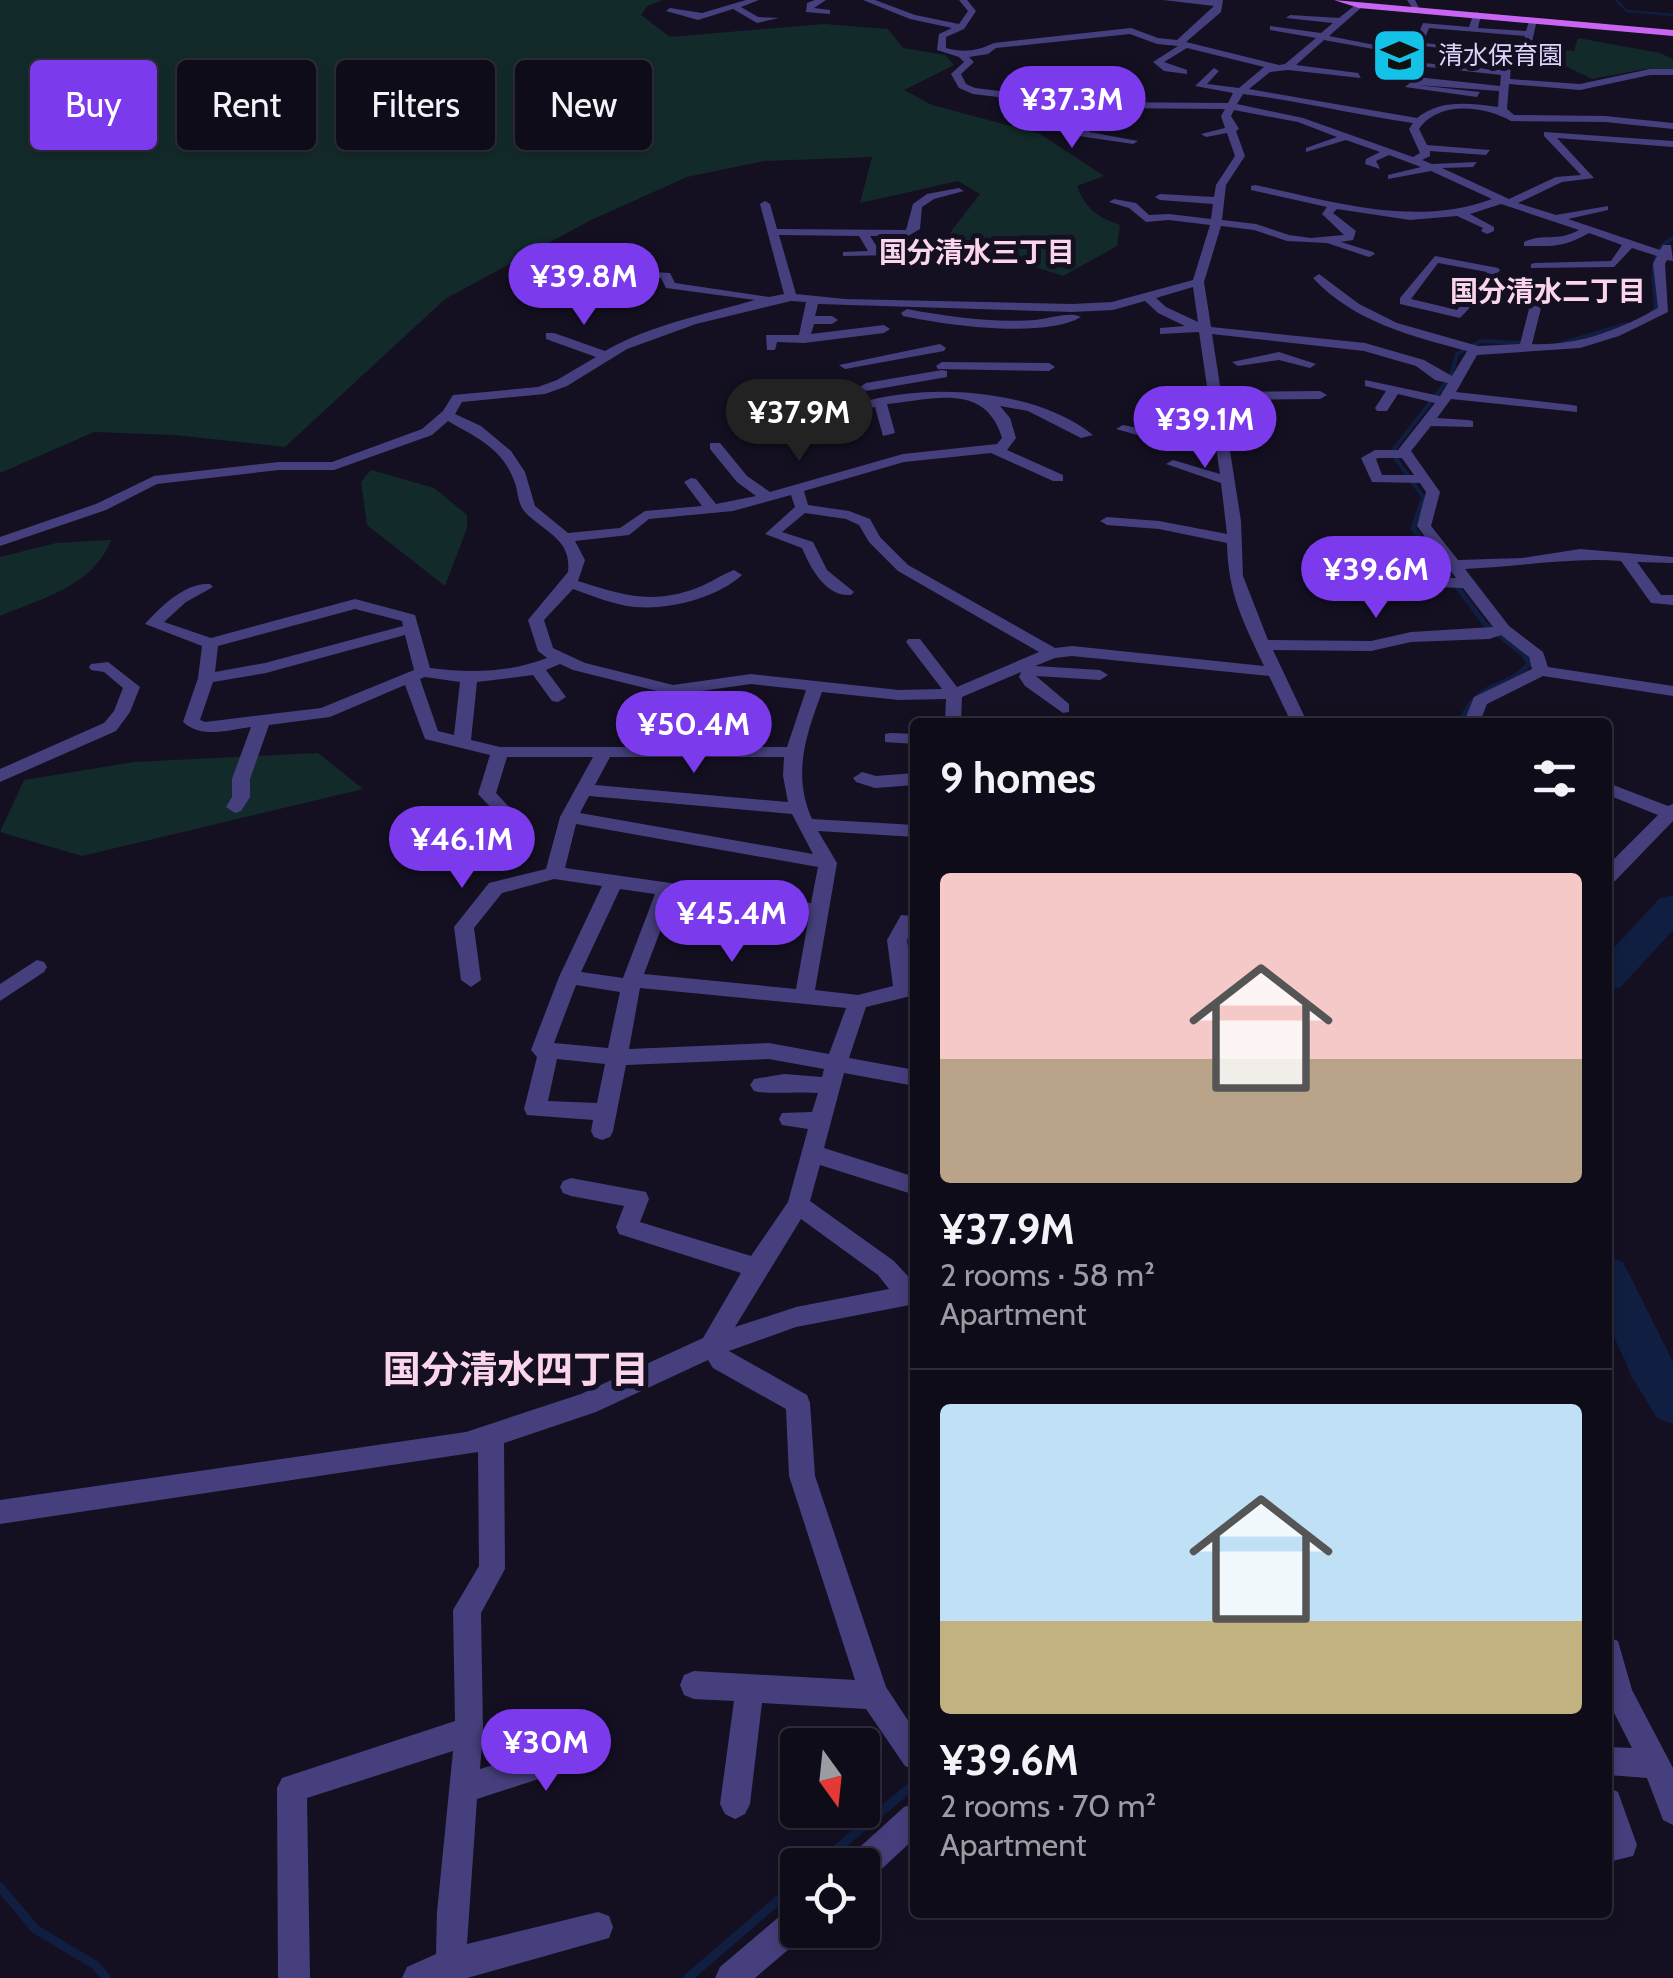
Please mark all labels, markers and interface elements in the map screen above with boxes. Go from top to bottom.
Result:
school or university icon: 清水保育園 [1369,25,1429,85]
place label: 清水保育園 [1438,40,1563,70]
chip: Buy [30,60,157,150]
chip: Rent [177,60,316,150]
chip: Filters [336,60,495,150]
chip: New [515,60,652,150]
pin: ¥37.3M [991,66,1153,151]
text: ¥37.3M [1021,79,1123,118]
district label: 国分清水三丁目 [879,235,1075,269]
pin: ¥39.8M [503,243,665,328]
text: ¥39.8M [530,256,638,295]
district label: 国分清水二丁目 [1450,274,1646,308]
pin: ¥37.9M [718,379,880,464]
pin: ¥39.1M [1124,386,1286,471]
text: ¥37.9M [748,392,850,431]
text: ¥39.1M [1155,399,1255,438]
pin: ¥39.6M [1295,536,1457,621]
text: ¥39.6M [1323,549,1429,588]
pin: ¥50.4M [613,691,775,776]
text: ¥50.4M [638,704,750,743]
icon: filters [1527,751,1582,806]
text: 9 homes [940,752,1096,804]
pin: ¥46.1M [381,806,543,891]
text: ¥46.1M [411,819,513,858]
pin: ¥45.4M [651,880,813,965]
text: ¥45.4M [677,893,787,932]
icon: home [1171,938,1351,1118]
text: ¥37.9M [940,1203,1075,1255]
text: 2 rooms · 58 m² [940,1255,1155,1294]
text: Apartment [940,1294,1087,1333]
district label: 国分清水四丁目 [383,1346,649,1393]
icon: home [1171,1469,1351,1649]
pin: ¥30M [487,1709,605,1794]
text: ¥30M [503,1722,589,1761]
north arrow [780,1728,880,1828]
map controls [780,1728,880,1948]
text: ¥39.6M [940,1734,1079,1786]
text: 2 rooms · 70 m² [940,1786,1156,1825]
text: Apartment [940,1825,1087,1864]
button: locate [780,1848,880,1948]

